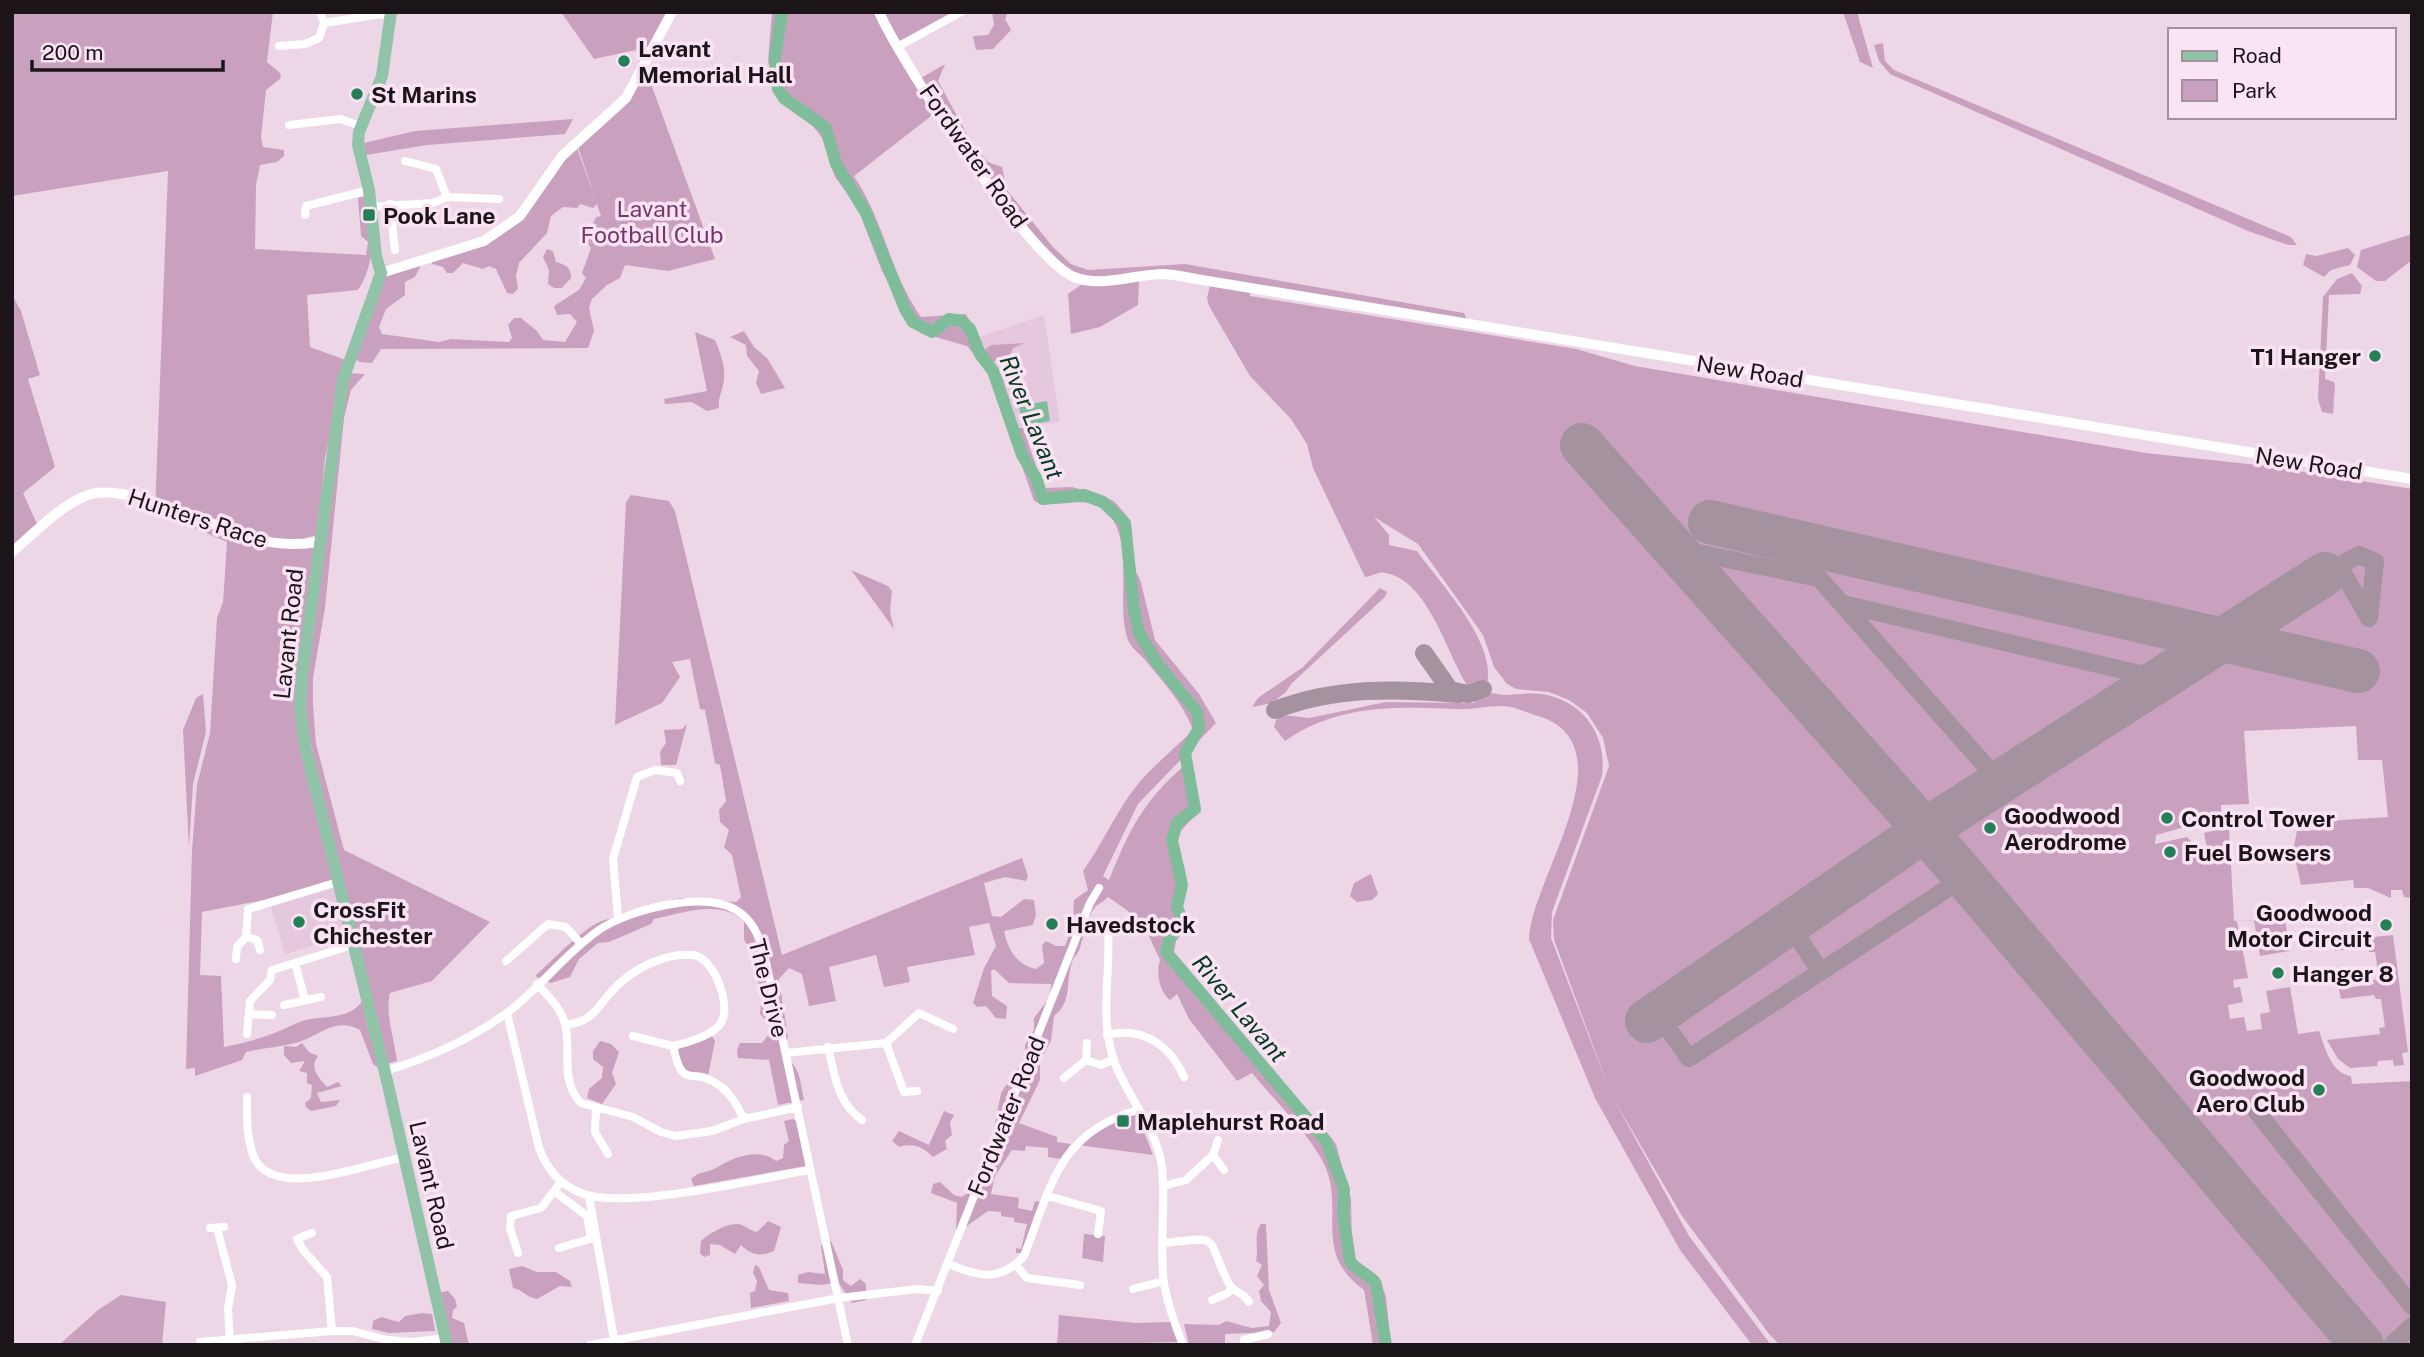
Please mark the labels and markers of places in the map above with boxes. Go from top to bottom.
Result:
place label: Lavant Memorial Hall [638,35,793,88]
marker: Lavant Memorial Hall [616,53,632,69]
place label: St Marins [371,81,477,108]
marker: St Marins [349,86,365,102]
place label: Pook Lane [383,202,496,229]
marker: Pook Lane [361,207,377,223]
place label: T1 Hanger [2251,343,2361,370]
marker: T1 Hanger [2367,348,2383,364]
place label: Goodwood Aerodrome [2004,802,2127,855]
place label: Control Tower [2181,805,2335,832]
marker: Control Tower [2159,810,2175,826]
marker: Goodwood Aerodrome [1982,820,1998,836]
place label: Fuel Bowsers [2184,839,2331,866]
marker: Fuel Bowsers [2162,844,2178,860]
place label: CrossFit Chichester [313,896,433,949]
place label: Goodwood Motor Circuit [2227,899,2372,952]
place label: Havedstock [1066,911,1195,938]
marker: CrossFit Chichester [291,914,307,930]
marker: Havedstock [1044,916,1060,932]
marker: Goodwood Motor Circuit [2378,917,2394,933]
place label: Hanger 8 [2292,960,2394,987]
marker: Hanger 8 [2270,965,2286,981]
place label: Goodwood Aero Club [2189,1064,2305,1117]
marker: Goodwood Aero Club [2311,1082,2327,1098]
place label: Maplehurst Road [1137,1108,1325,1135]
marker: Maplehurst Road [1115,1113,1131,1129]

